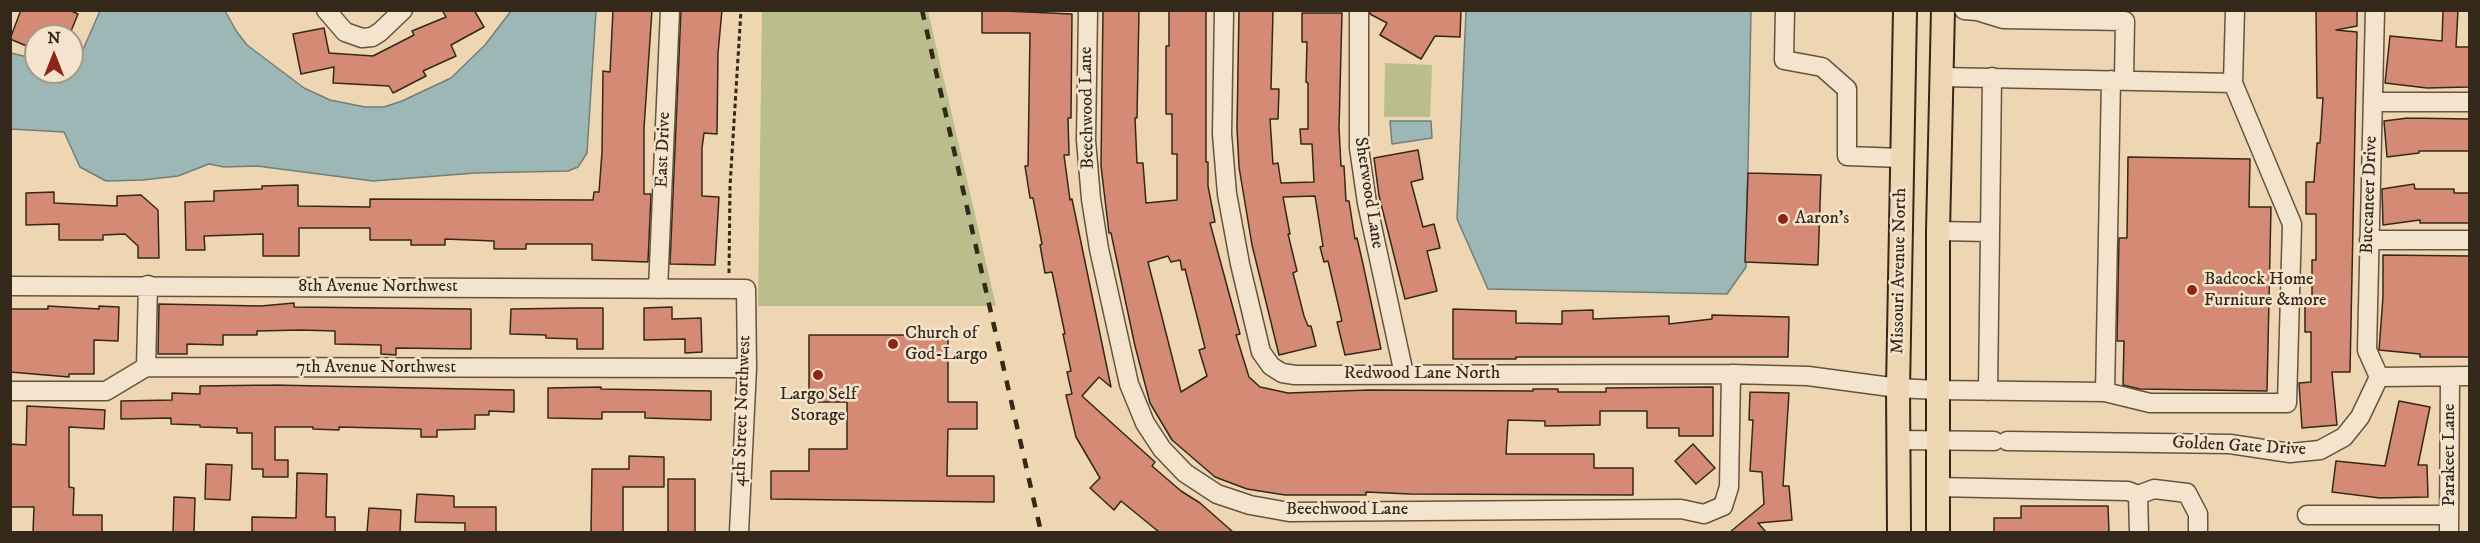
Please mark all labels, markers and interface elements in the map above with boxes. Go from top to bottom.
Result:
north arrow [24,24,84,84]
text: N [47,28,61,48]
street label: Beechwood Lane [1076,47,1100,169]
street label: East Drive [652,112,676,188]
street label: Sherwood Lane [1349,136,1387,250]
street label: Buccaneer Drive [2357,136,2383,254]
street label: Missouri Avenue North [1888,188,1912,354]
place label: Aaron's [1795,208,1849,230]
marker: Aaron's [1776,212,1790,226]
place label: Badcock Home Furniture &more [2204,269,2327,312]
street label: 8th Avenue Northwest [298,276,458,298]
marker: Badcock Home Furniture &more [2185,283,2199,297]
place label: Church of God-Largo [905,323,987,366]
street label: 4th Street Northwest [730,335,756,487]
marker: Church of God-Largo [886,337,900,351]
street label: 7th Avenue Northwest [296,357,456,379]
street label: Redwood Lane North [1344,363,1500,385]
marker: Largo Self Storage [811,368,825,382]
place label: Largo Self Storage [780,384,856,426]
street label: Parakeet Lane [2439,403,2461,507]
street label: Golden Gate Drive [2172,433,2306,461]
street label: Beechwood Lane [1286,499,1408,521]

